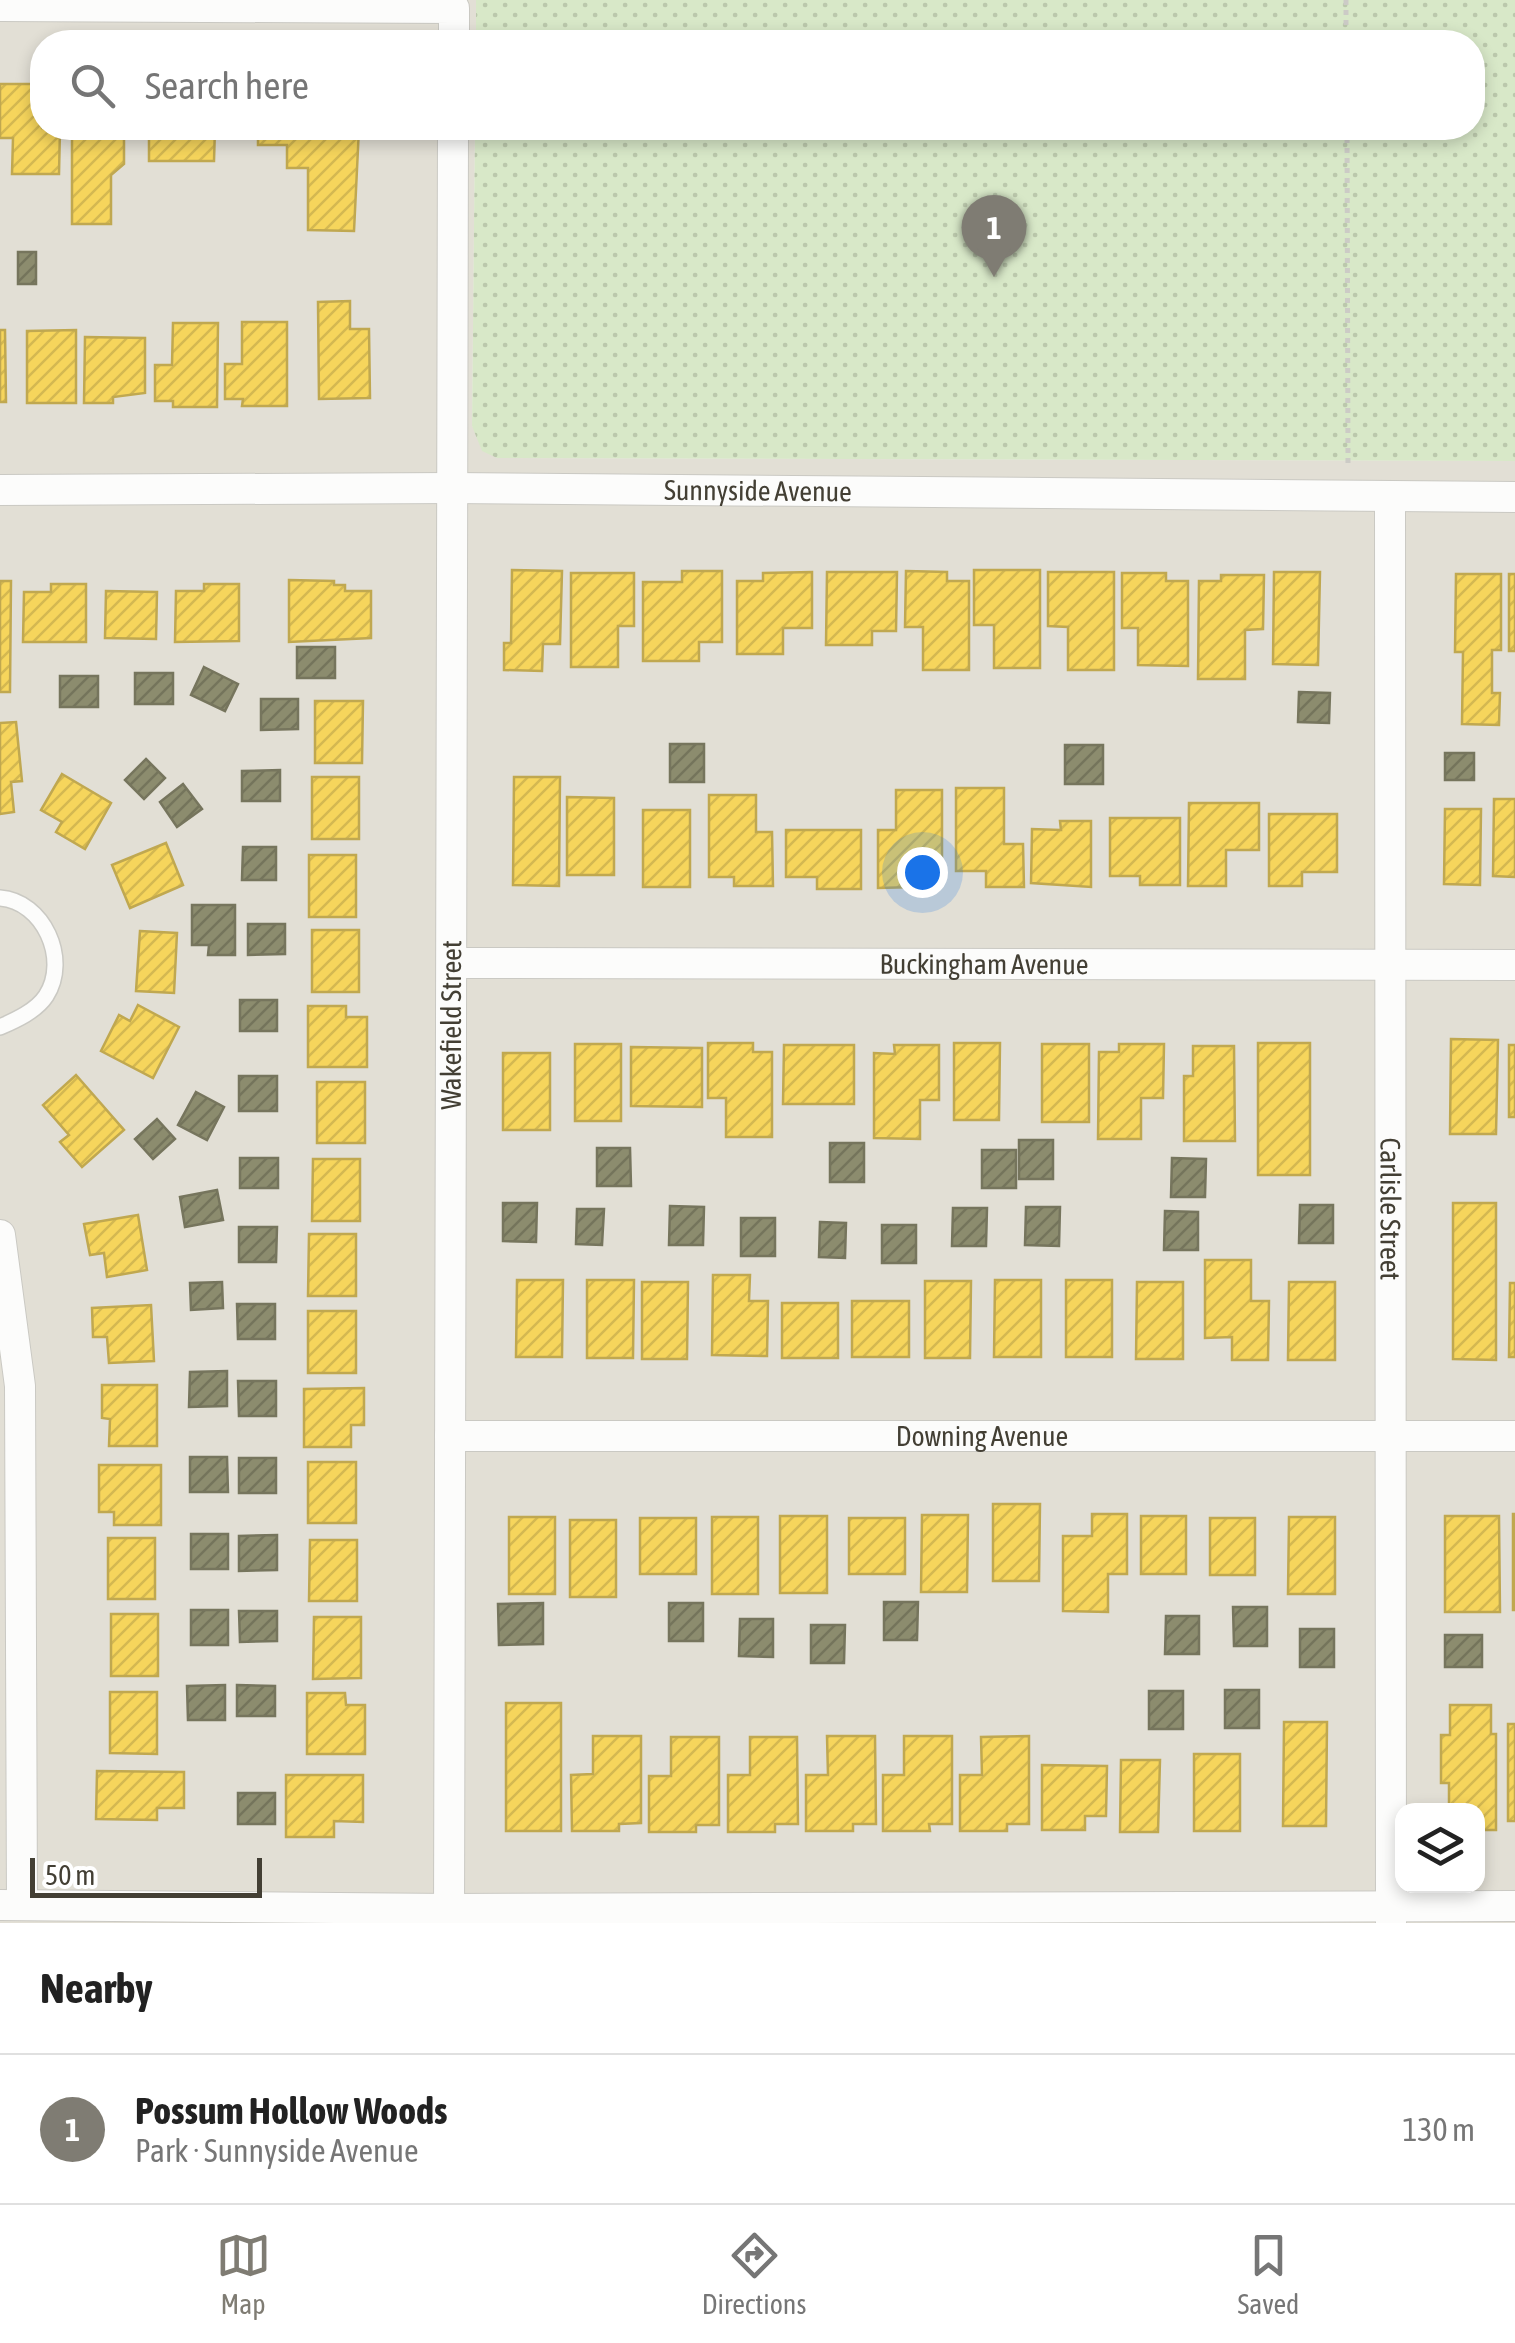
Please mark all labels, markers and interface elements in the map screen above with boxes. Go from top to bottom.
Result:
search box [30,30,1485,140]
icon: search [65,58,120,113]
text: Search here [145,64,309,107]
pin: 1 [962,194,1026,277]
street label: Sunnyside Avenue [664,474,852,507]
your location [897,847,948,898]
street label: Wakefield Street [435,940,467,1110]
street label: Buckingham Avenue [879,948,1089,980]
street label: Carlisle Street [1374,1138,1407,1280]
street label: Downing Avenue [896,1420,1068,1452]
map controls [1395,1803,1485,1893]
button: layers [1395,1803,1485,1893]
scale bar [30,1853,262,1898]
text: 50 m [45,1859,95,1891]
text: Nearby [40,1964,153,2012]
text: Possum Hollow Woods [135,2089,447,2132]
text: 1 [65,2111,80,2148]
text: 130 m [1402,2111,1475,2148]
text: Park · Sunnyside Avenue [135,2132,419,2169]
tab: Map [216,2228,271,2320]
tab: Directions [702,2228,806,2320]
tab: Saved [1238,2228,1299,2320]

